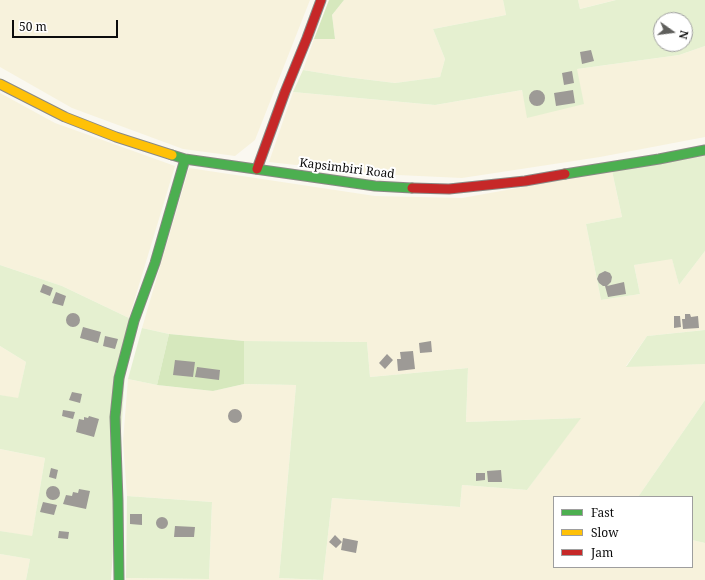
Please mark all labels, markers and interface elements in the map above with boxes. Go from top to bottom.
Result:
scale bar [14,12,120,38]
north arrow [653,12,693,52]
text: 50 m [19,18,47,35]
text: N [676,29,692,41]
street label: Kapsimbiri Road [299,156,395,182]
legend [553,496,693,568]
text: Fast [591,504,614,521]
text: Slow [591,524,619,541]
text: Jam [591,544,613,561]

